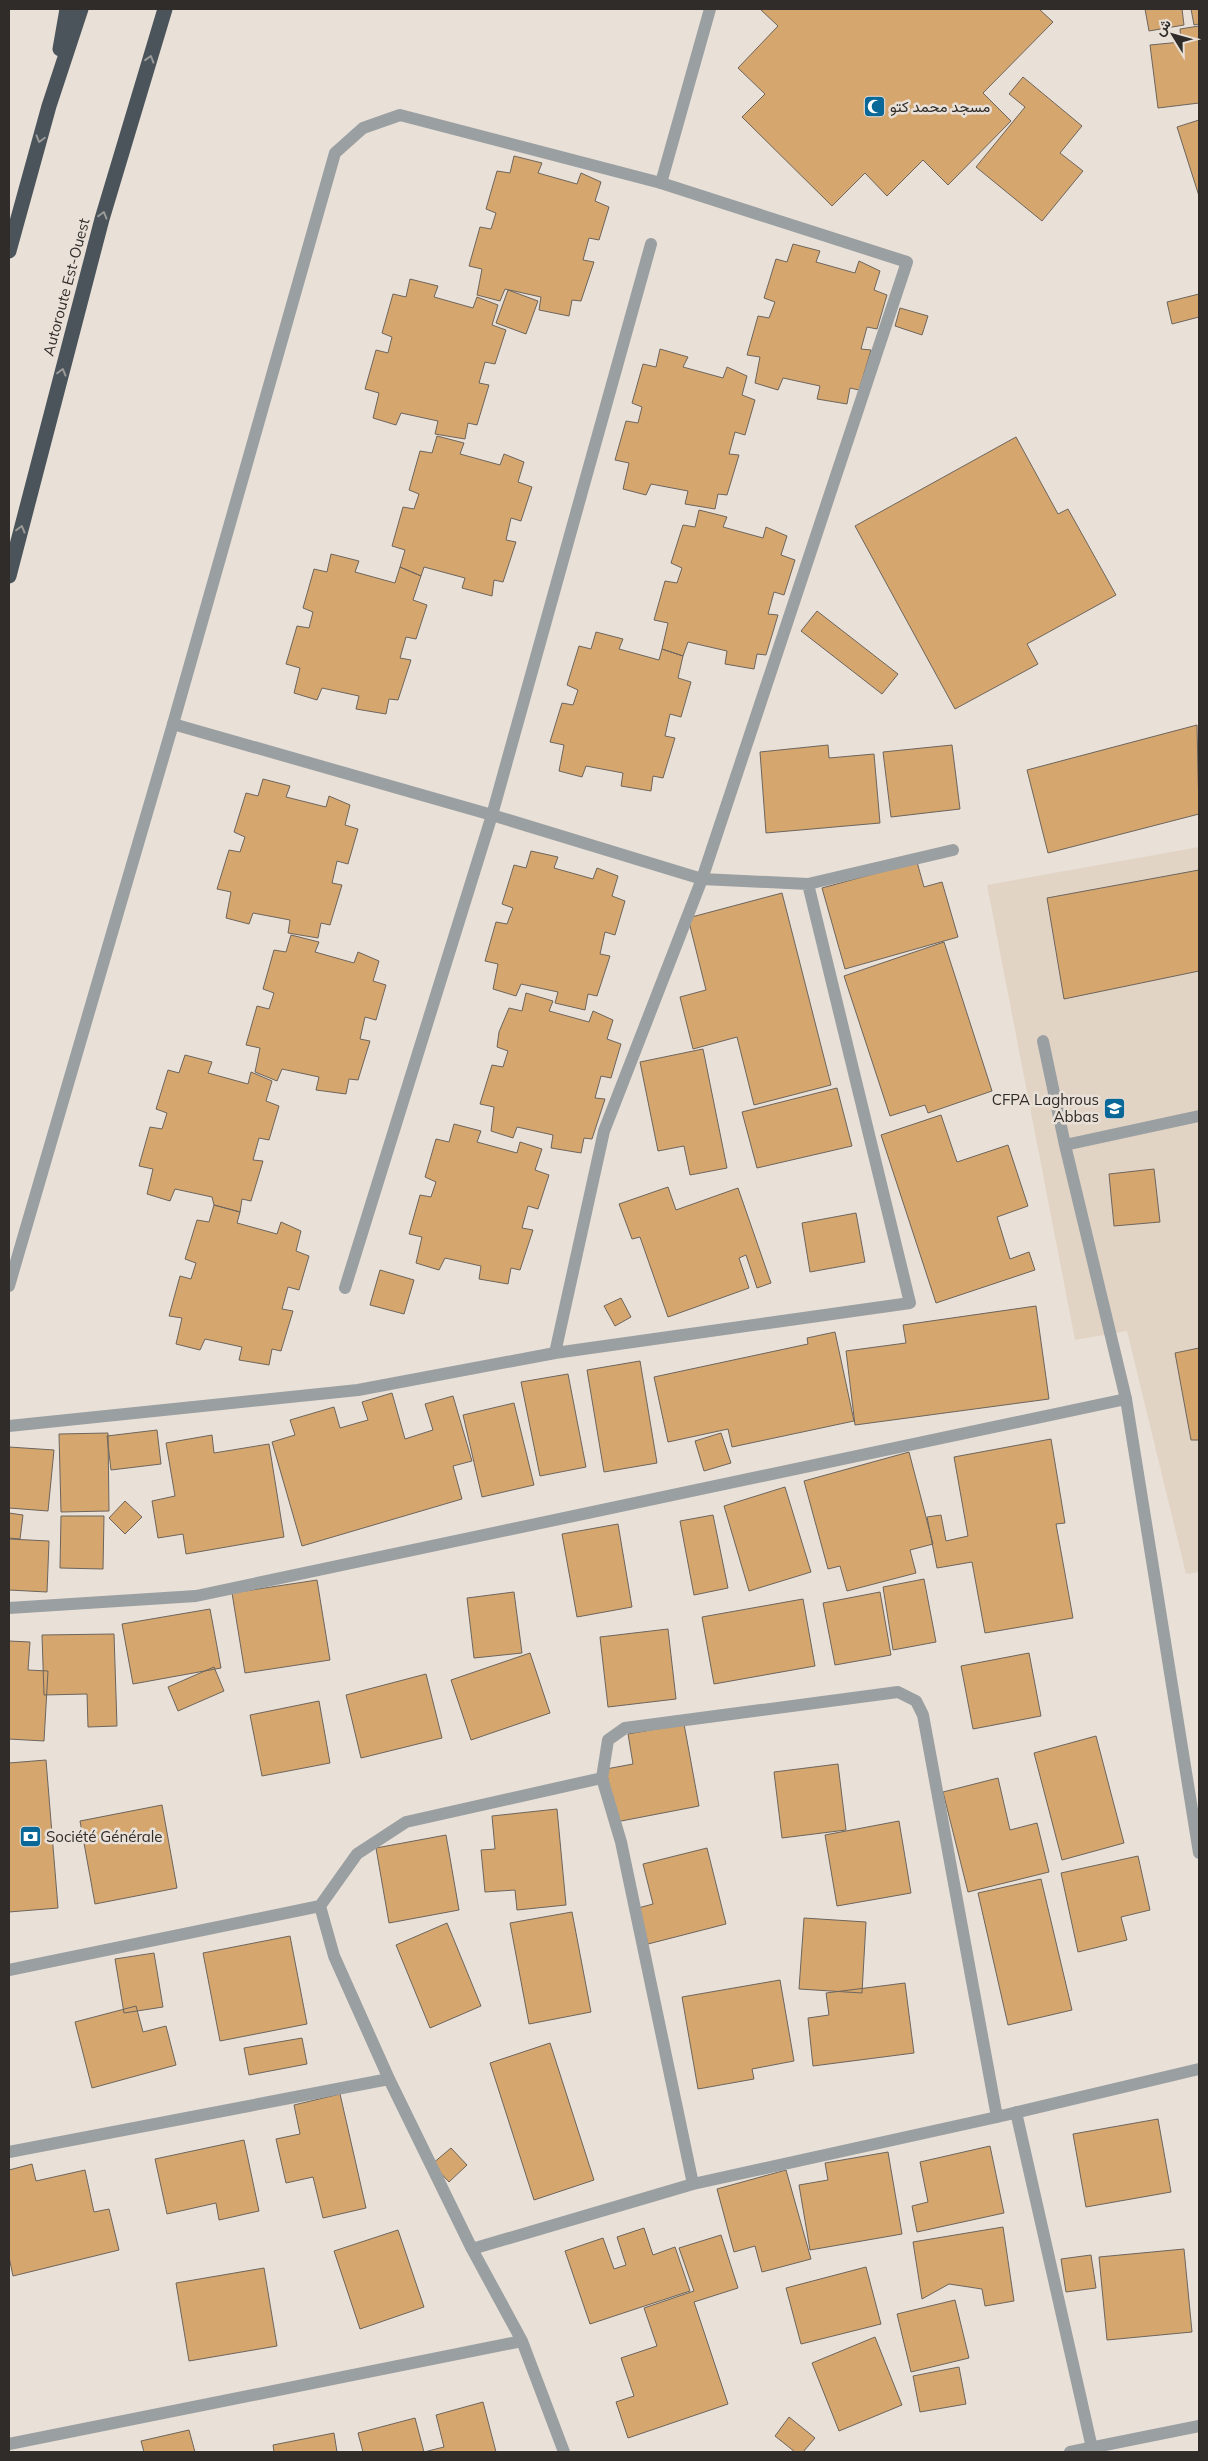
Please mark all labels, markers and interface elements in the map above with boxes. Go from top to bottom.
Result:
north arrow [1148,10,1198,60]
text: ش [1150,15,1175,39]
one-way arrow [144,55,154,64]
mosque icon: مسجد محمد كتو [862,94,886,118]
place label: مسجد محمد كتو [890,97,990,116]
one-way arrow [35,134,46,143]
one-way arrow [98,211,108,219]
street label: Autoroute Est-Ouest [38,216,94,358]
one-way arrow [56,367,67,376]
one-way arrow [15,525,26,533]
place label: CFPA Laghrous Abbas [992,1090,1099,1126]
school or university icon: CFPA Laghrous Abbas [1103,1096,1127,1120]
bank icon: Société Générale [18,1824,42,1848]
place label: Société Générale [46,1827,163,1846]

